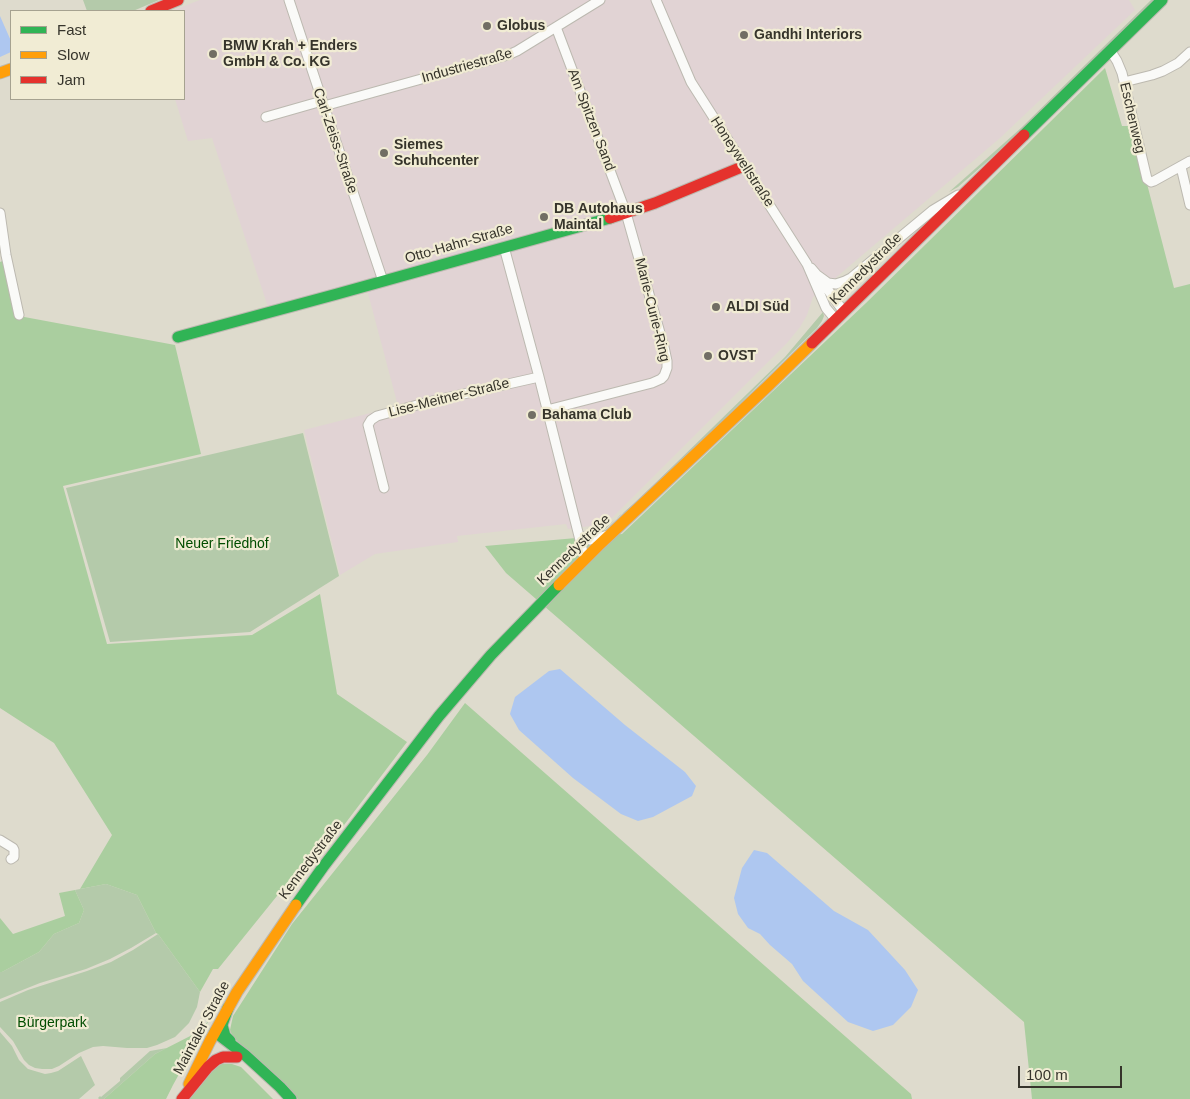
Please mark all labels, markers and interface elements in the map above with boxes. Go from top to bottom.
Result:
legend [10,10,185,100]
place label: Globus [497,18,545,34]
marker: Globus [481,20,493,32]
text: Fast [57,21,86,38]
place label: Gandhi Interiors [754,27,862,43]
marker: Gandhi Interiors [738,29,750,41]
place label: BMW Krah + Enders GmbH & Co. KG [223,38,357,70]
street label: Industriestraße [420,45,514,87]
text: Slow [57,46,90,63]
marker: BMW Krah + Enders GmbH & Co. KG [207,48,219,60]
street label: Am Spitzen Sand [564,66,618,174]
text: Jam [57,71,85,88]
street label: Eschenweg [1116,81,1148,155]
street label: Carl-Zeiss-Straße [309,86,361,196]
street label: Honeywellstraße [707,114,777,210]
place label: Siemes Schuhcenter [394,137,479,170]
marker: Siemes Schuhcenter [378,147,390,159]
place label: DB Autohaus Maintal [554,201,643,233]
marker: DB Autohaus Maintal [538,211,550,223]
street label: Otto-Hahn-Straße [403,221,515,267]
street label: Kennedystraße [826,229,906,309]
street label: Marie-Curie-Ring [631,256,673,364]
place label: ALDI Süd [726,299,789,315]
marker: ALDI Süd [710,301,722,313]
place label: OVST [718,348,756,364]
marker: OVST [702,350,714,362]
street label: Lise-Meitner-Straße [387,375,511,421]
place label: Bahama Club [542,407,631,423]
marker: Bahama Club [526,409,538,421]
street label: Kennedystraße [534,511,614,589]
park label: Neuer Friedhof [175,536,269,552]
street label: Kennedystraße [276,817,346,903]
street label: Maintaler Straße [170,978,234,1078]
park label: Bürgerpark [17,1015,87,1031]
scale bar [1020,1056,1124,1088]
text: 100 m [1026,1066,1068,1083]

